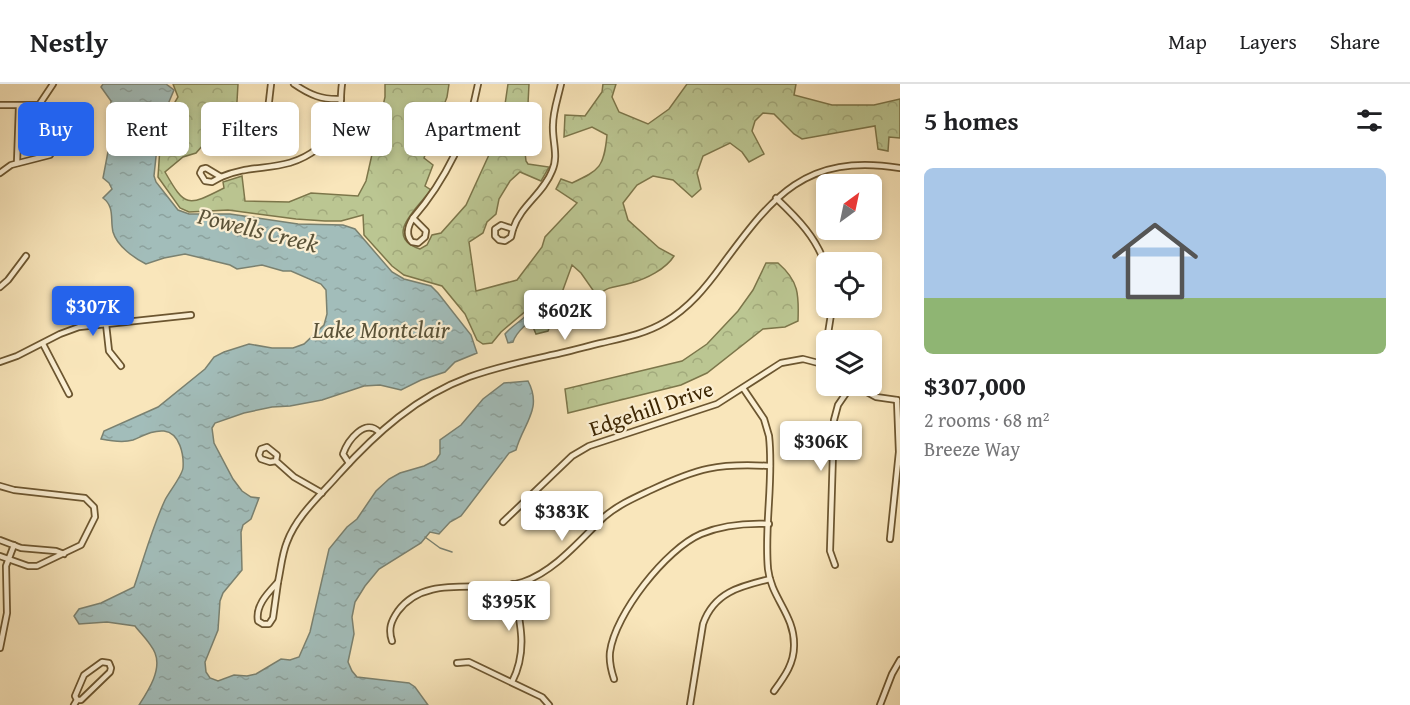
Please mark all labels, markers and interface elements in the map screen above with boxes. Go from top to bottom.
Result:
text: Nestly [30,21,108,62]
text: Map [1168,26,1207,57]
text: Layers [1240,26,1297,57]
text: Share [1330,26,1380,57]
text: 5 homes [924,101,1019,140]
chip: Buy [18,102,94,156]
chip: Rent [106,102,189,156]
chip: Filters [201,102,299,156]
chip: New [311,102,392,156]
chip: Apartment [404,102,542,156]
icon: filters [1353,104,1386,137]
north arrow [816,174,882,240]
map controls [816,174,882,396]
water label: Powells Creek [193,197,322,261]
icon: home [1101,207,1209,315]
button: locate [816,252,882,318]
pin: $307K [51,286,135,337]
pin: $602K [523,290,607,341]
text: $307K [66,291,120,320]
text: $602K [538,295,592,324]
water label: Lake Montclair [311,312,451,347]
button: layers [816,330,882,396]
text: $307,000 [924,366,1026,405]
street label: Edgehill Drive [585,372,717,444]
text: 2 rooms · 68 m² [924,405,1050,434]
pin: $306K [779,421,863,472]
text: $306K [794,426,848,455]
text: Breeze Way [924,434,1020,463]
pin: $383K [520,491,604,542]
text: $383K [535,496,589,525]
pin: $395K [467,581,551,632]
text: $395K [482,586,536,615]

